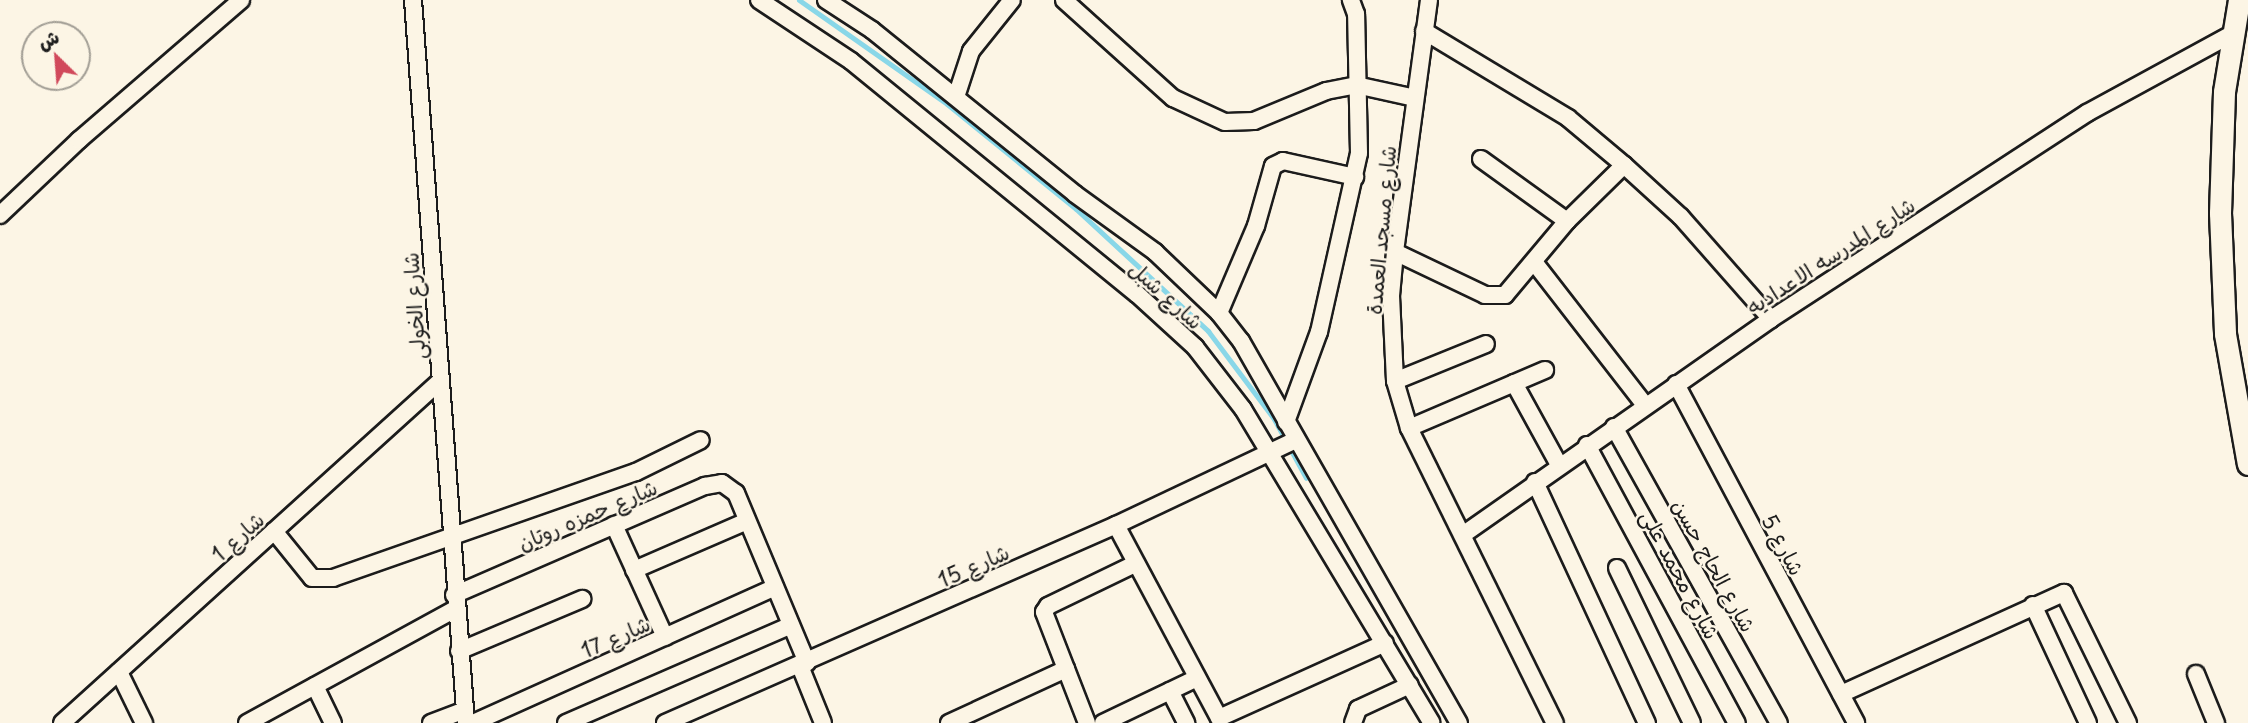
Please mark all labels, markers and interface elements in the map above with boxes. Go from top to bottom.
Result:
north arrow [21,21,91,91]
text: ش [33,22,63,56]
street label: شارع مسجد العمدة [1360,144,1400,316]
street label: شارع المدرسه الاعداديه [1741,191,1919,319]
street label: شارع الخولى [397,252,429,360]
street label: شارع شبل [1125,255,1209,333]
street label: شارع حمزه روتان [514,473,660,555]
street label: شارع الحاج حسن [1668,494,1762,636]
street label: شارع محمد على [1636,505,1726,643]
street label: شارع 1 [206,506,268,566]
street label: شارع 5 [1757,509,1811,579]
street label: شارع 15 [934,538,1012,592]
street label: شارع 17 [577,610,653,662]

